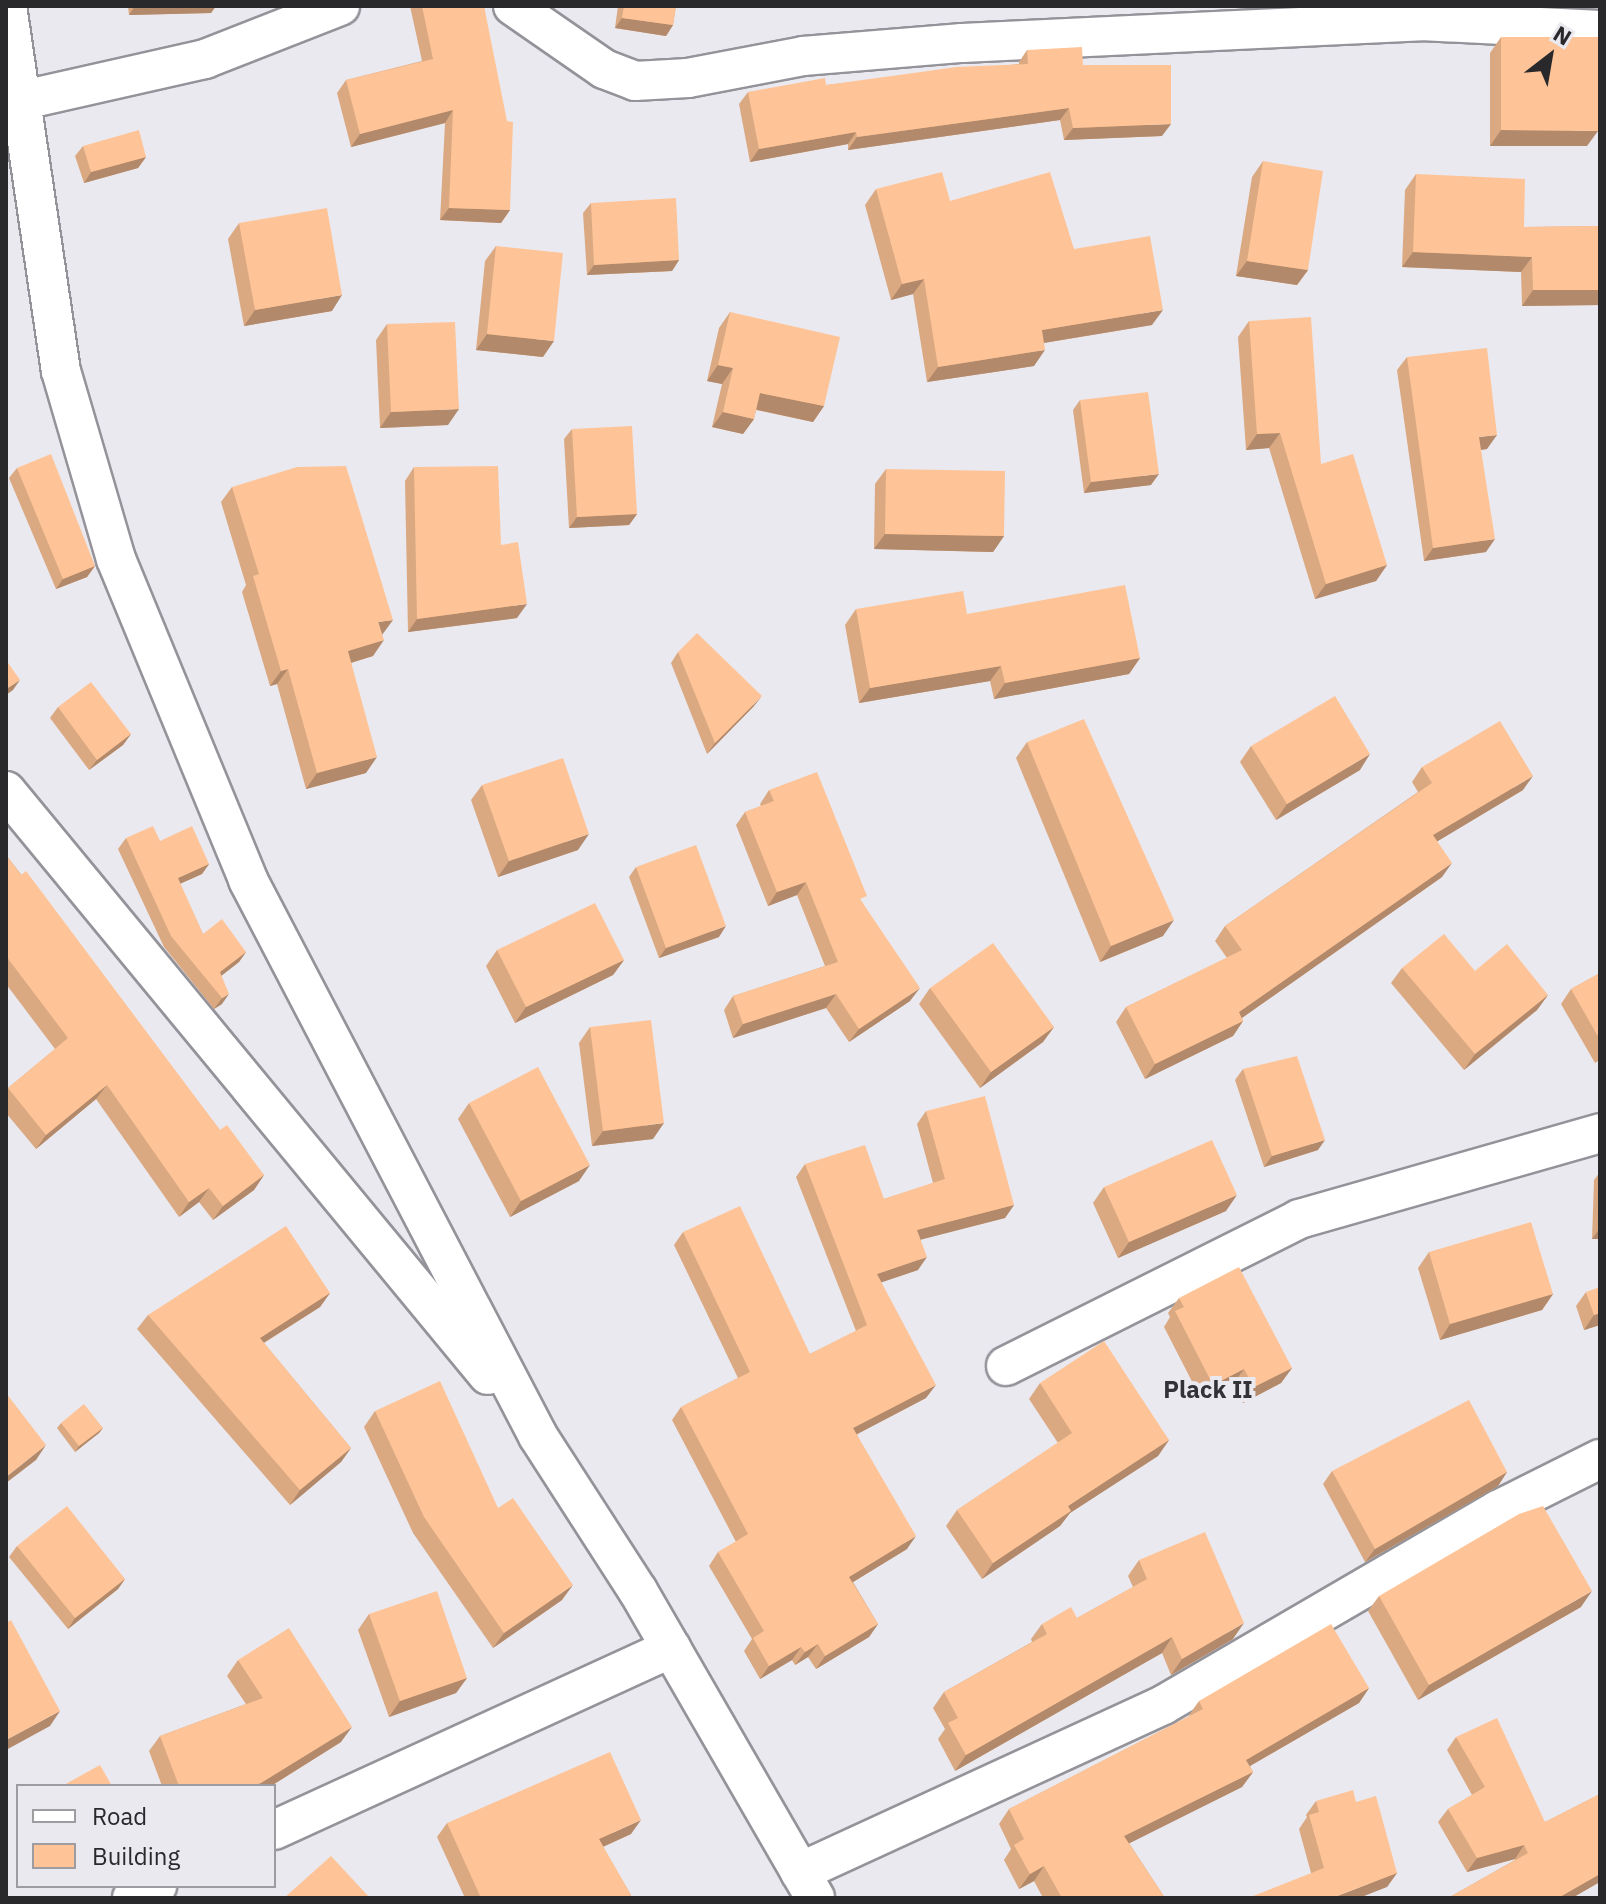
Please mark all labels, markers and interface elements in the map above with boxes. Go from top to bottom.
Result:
north arrow [1510,16,1590,96]
text: N [1548,18,1577,52]
district label: Plack II [1163,1376,1253,1404]
legend [16,1784,276,1888]
text: Road [92,1800,147,1832]
text: Building [92,1840,180,1872]

